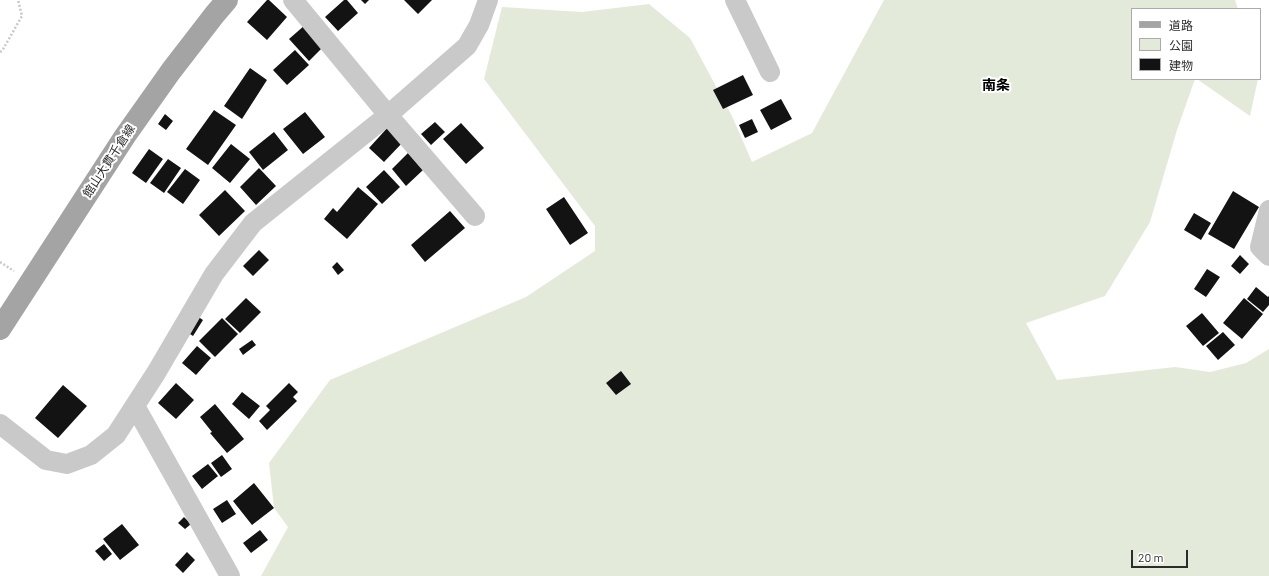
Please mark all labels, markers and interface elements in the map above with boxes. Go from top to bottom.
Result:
legend [1131,8,1261,80]
text: 道路 [1169,18,1193,32]
text: 公園 [1169,38,1193,52]
text: 建物 [1169,58,1193,72]
district label: 南条 [982,77,1010,93]
street label: 館山大貫千倉線 [80,122,138,200]
scale bar [1133,542,1190,568]
text: 20 m [1138,550,1164,564]

